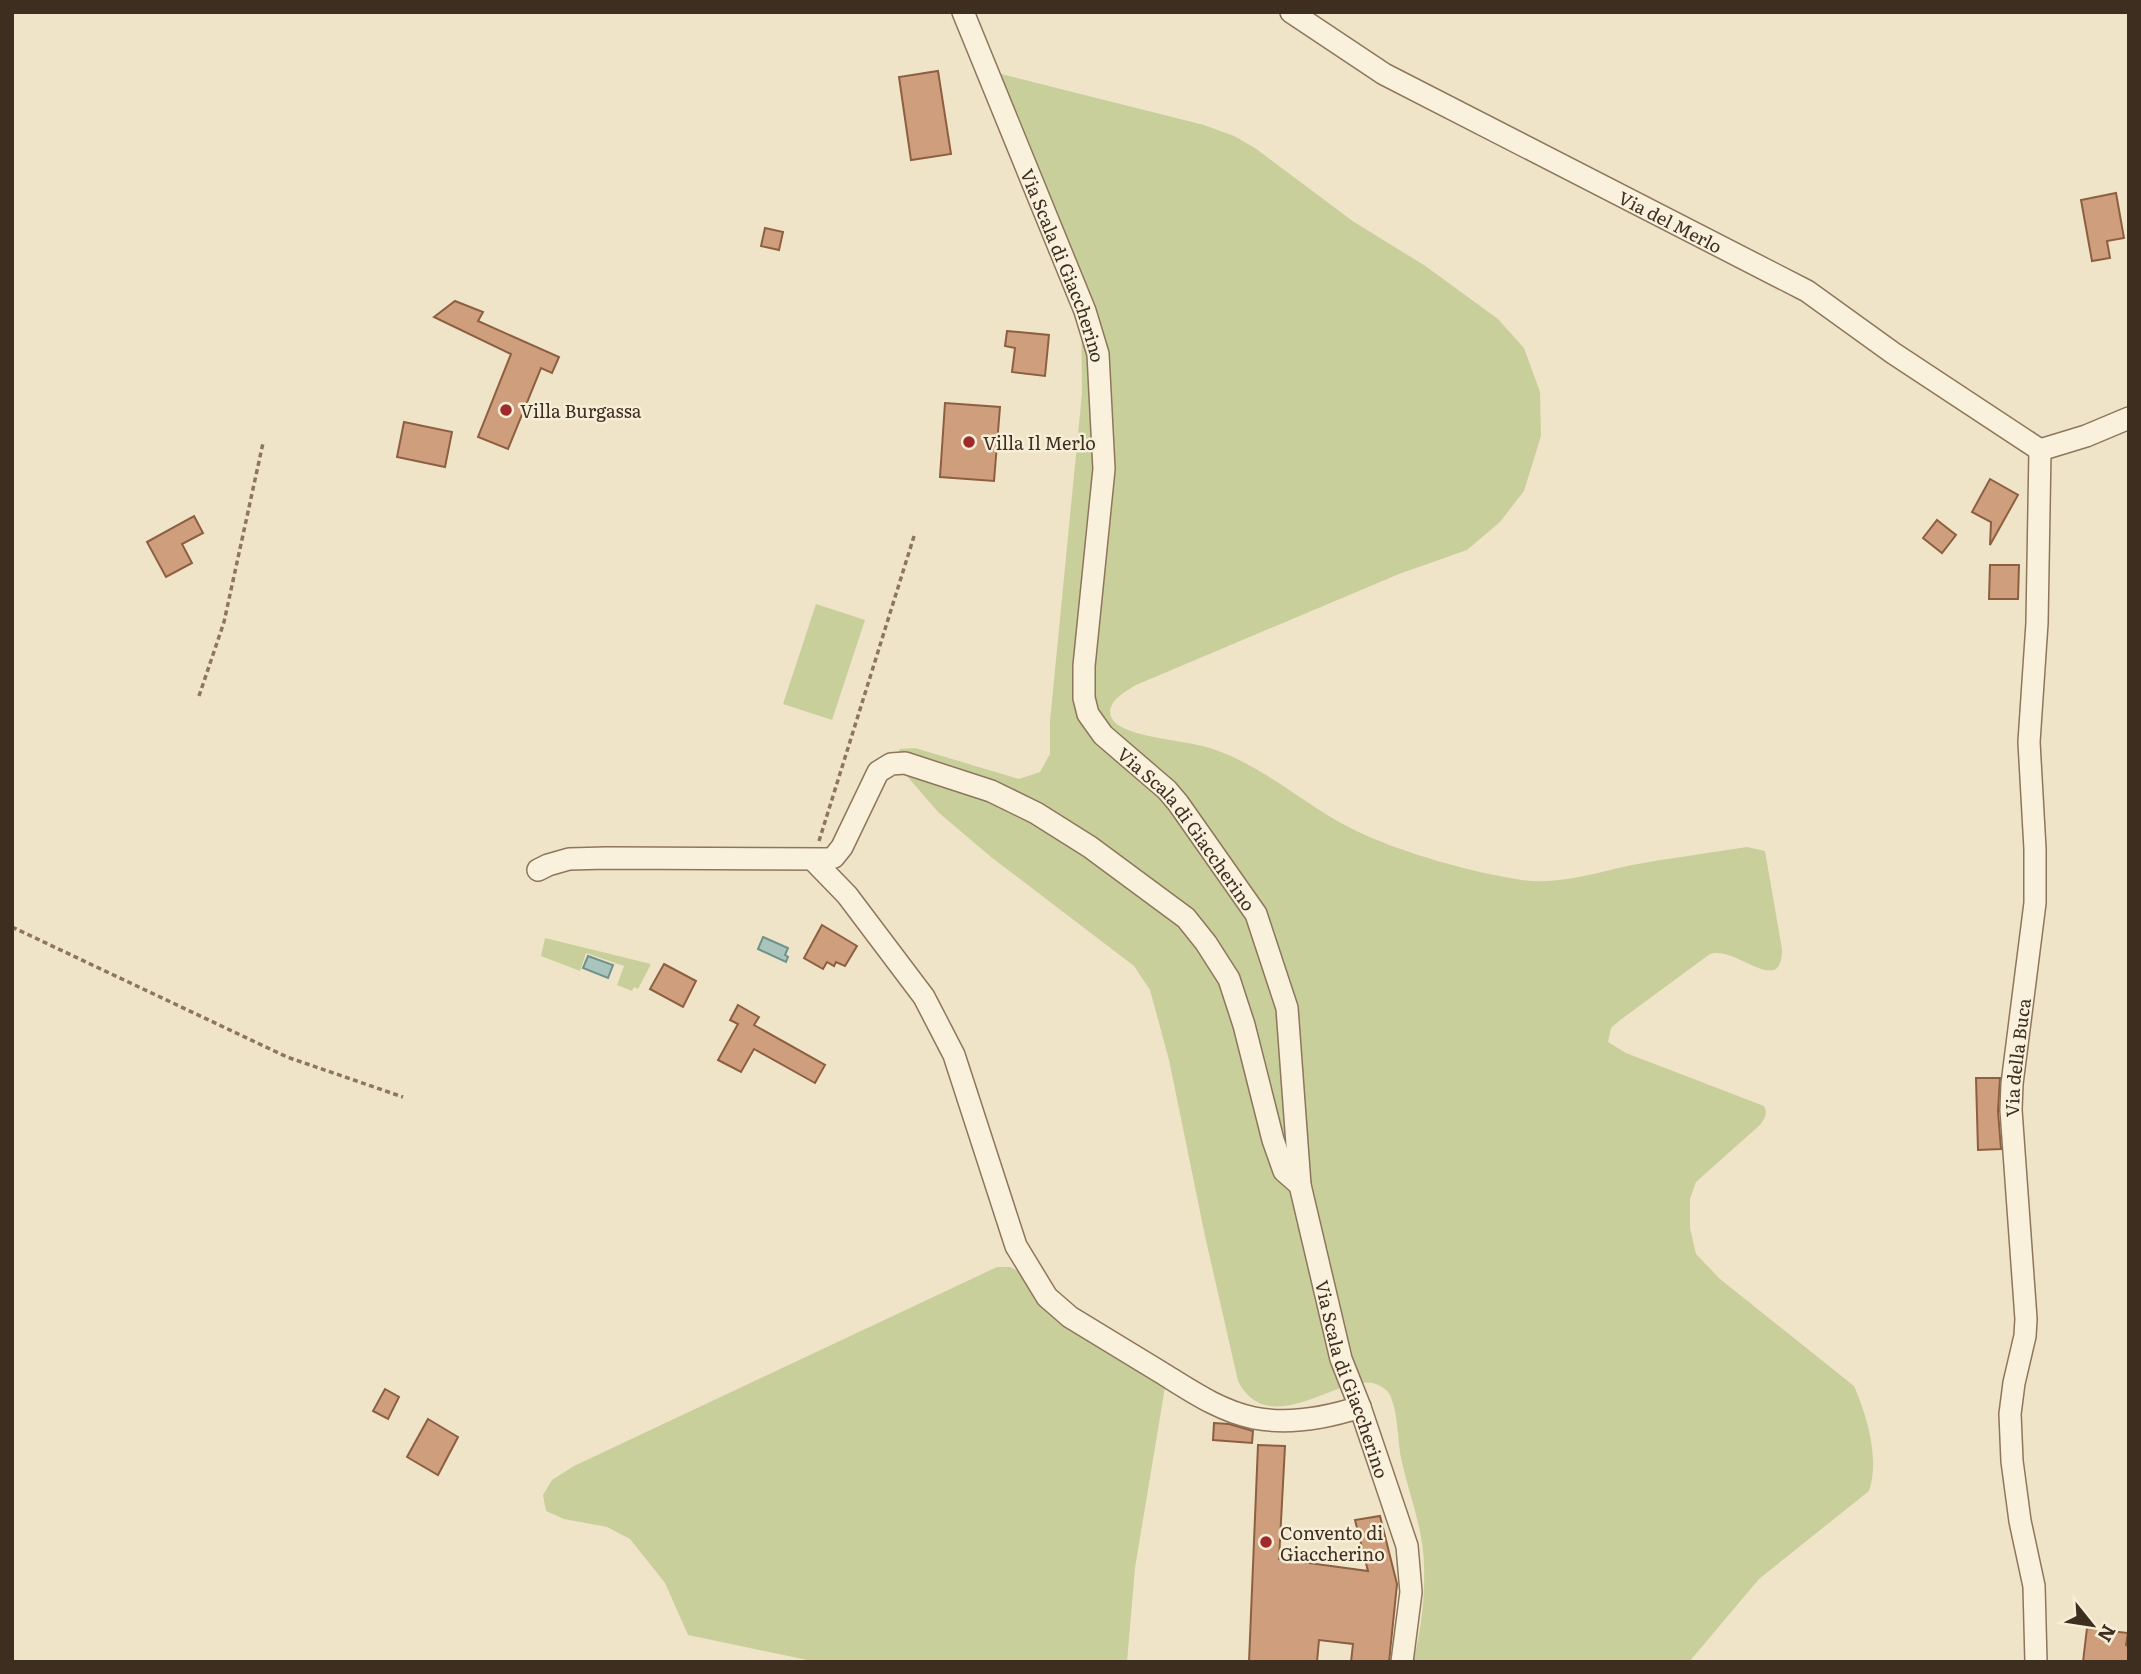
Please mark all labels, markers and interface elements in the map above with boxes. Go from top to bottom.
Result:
street label: Via Scala di Giaccherino [1015,164,1112,363]
street label: Via del Merlo [1614,183,1727,259]
place label: Villa Burgassa [520,397,642,424]
marker: Villa Burgassa [498,402,514,418]
place label: Villa Il Merlo [983,429,1096,456]
marker: Villa Il Merlo [961,434,977,450]
street label: Via Scala di Giaccherino [1112,740,1263,916]
street label: Via della Buca [1997,996,2036,1118]
street label: Via Scala di Giaccherino [1309,1277,1397,1481]
place label: Convento di Giaccherino [1280,1519,1385,1567]
marker: Convento di Giaccherino [1258,1534,1274,1550]
north arrow [2057,1590,2127,1660]
text: N [2091,1620,2124,1648]

